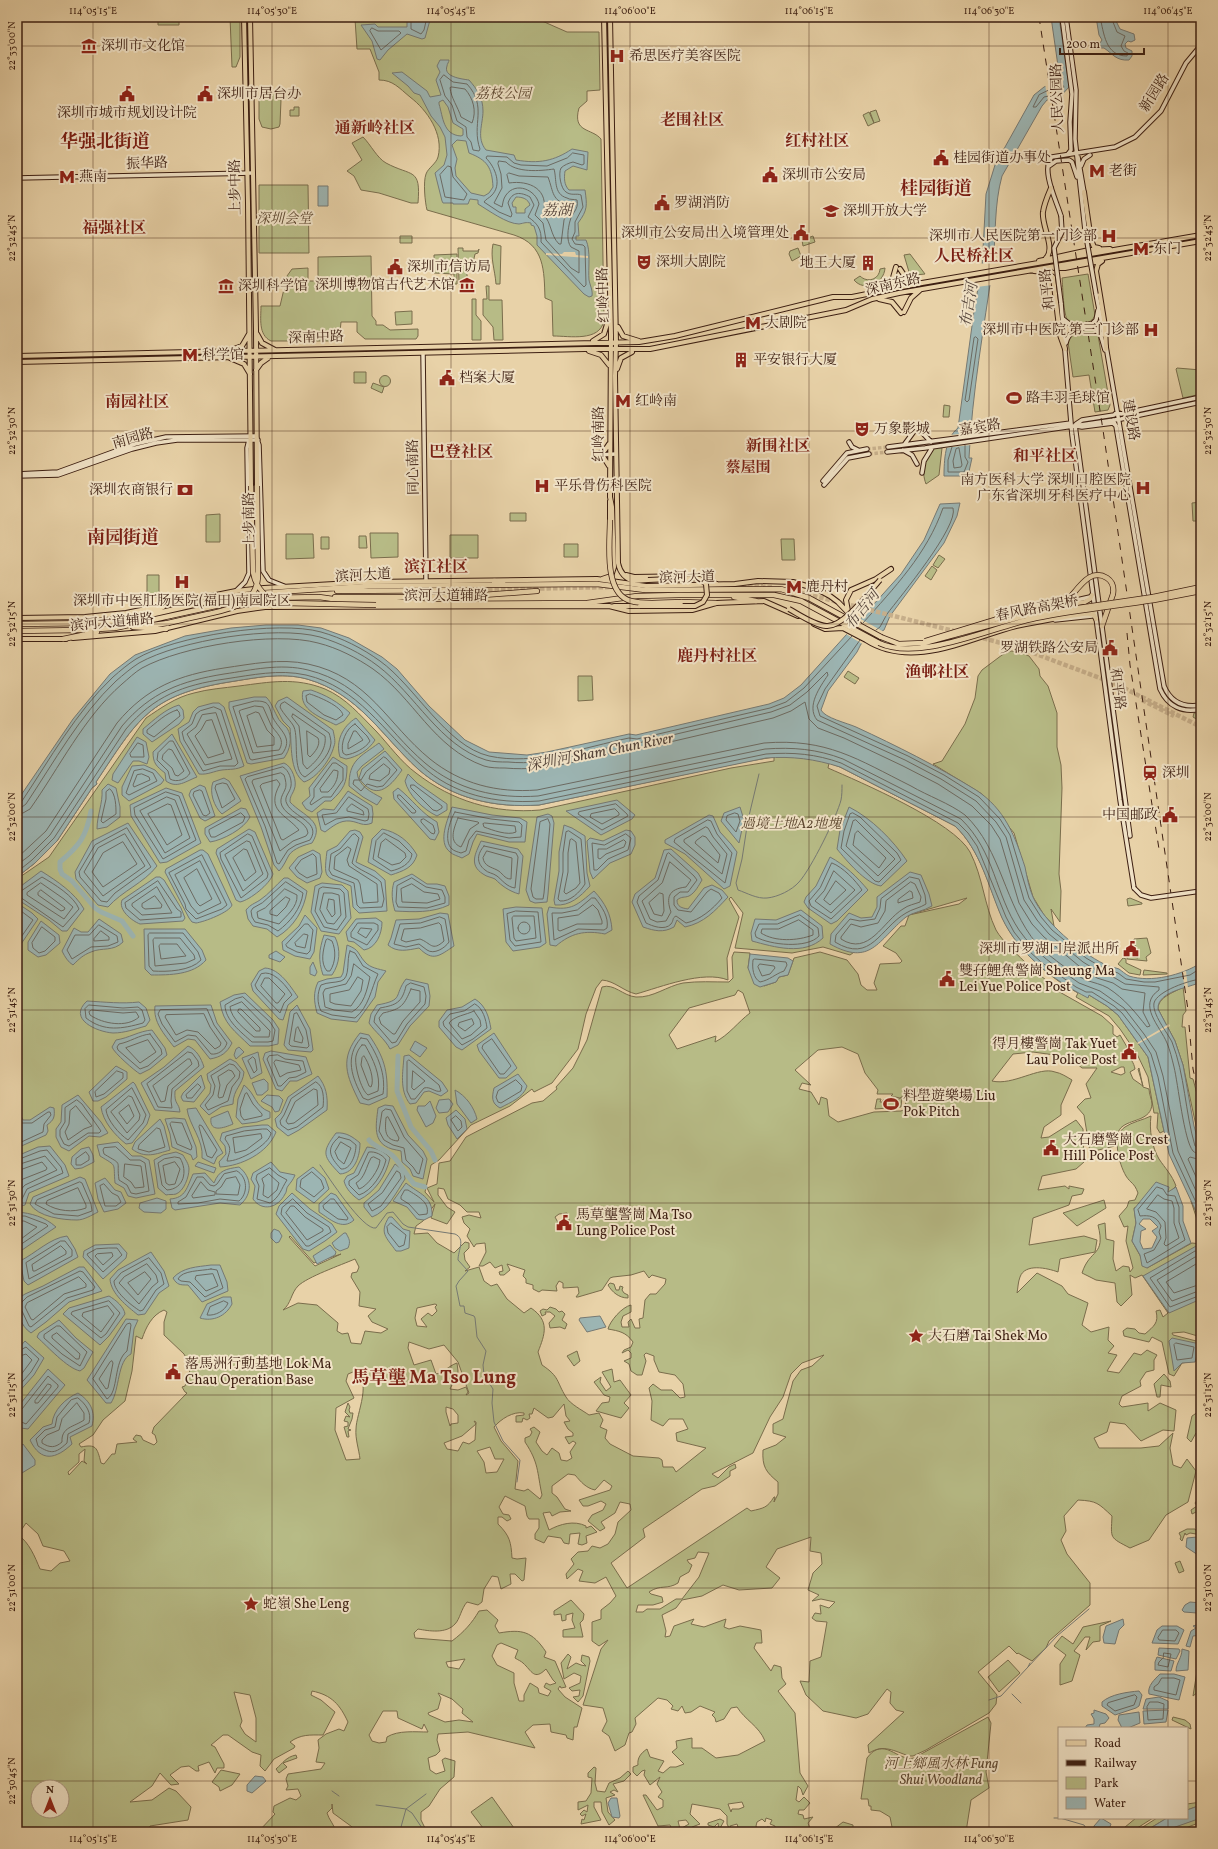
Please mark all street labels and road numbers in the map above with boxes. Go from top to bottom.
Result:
street label: 人民公园路 [1047,63,1069,133]
street label: 新园路 [1136,70,1174,116]
street label: 振华路 [126,154,168,174]
street label: 上步中路 [226,159,246,215]
street label: 红岭中路 [594,267,614,323]
street label: 和平路 [1036,267,1060,311]
street label: 深南东路 [864,269,922,301]
street label: 深南中路 [288,328,344,348]
street label: 建设路 [1117,398,1143,442]
street label: 红岭南路 [590,406,609,462]
street label: 嘉宾路 [958,415,1002,441]
street label: 南园路 [110,424,156,454]
street label: 同心南路 [404,439,424,495]
street label: 上步南路 [240,492,260,548]
street label: 滨河大道 [335,565,391,587]
street label: 滨河大道 [659,568,715,588]
street label: 滨河大道辅路 [404,587,488,606]
street label: 春风路高架桥 [994,592,1080,626]
street label: 滨河大道辅路 [69,610,155,636]
street label: 和平路 [1105,667,1129,711]

